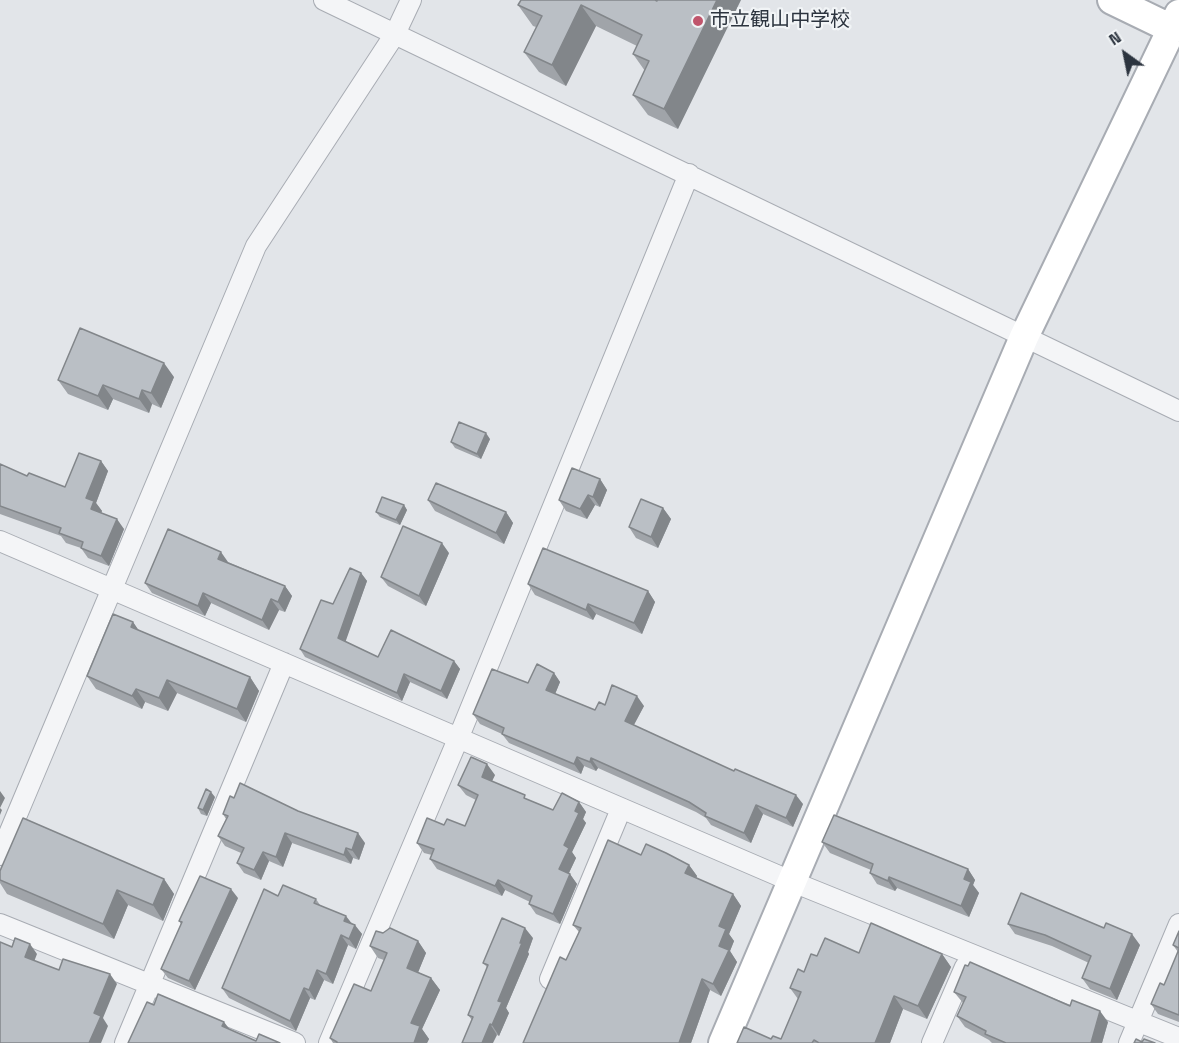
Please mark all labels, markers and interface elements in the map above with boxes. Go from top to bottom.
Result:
place label: 市立観山中学校 [710,9,850,33]
marker: 市立観山中学校 [691,14,705,28]
north arrow [1095,24,1155,84]
text: N [1105,27,1125,50]

